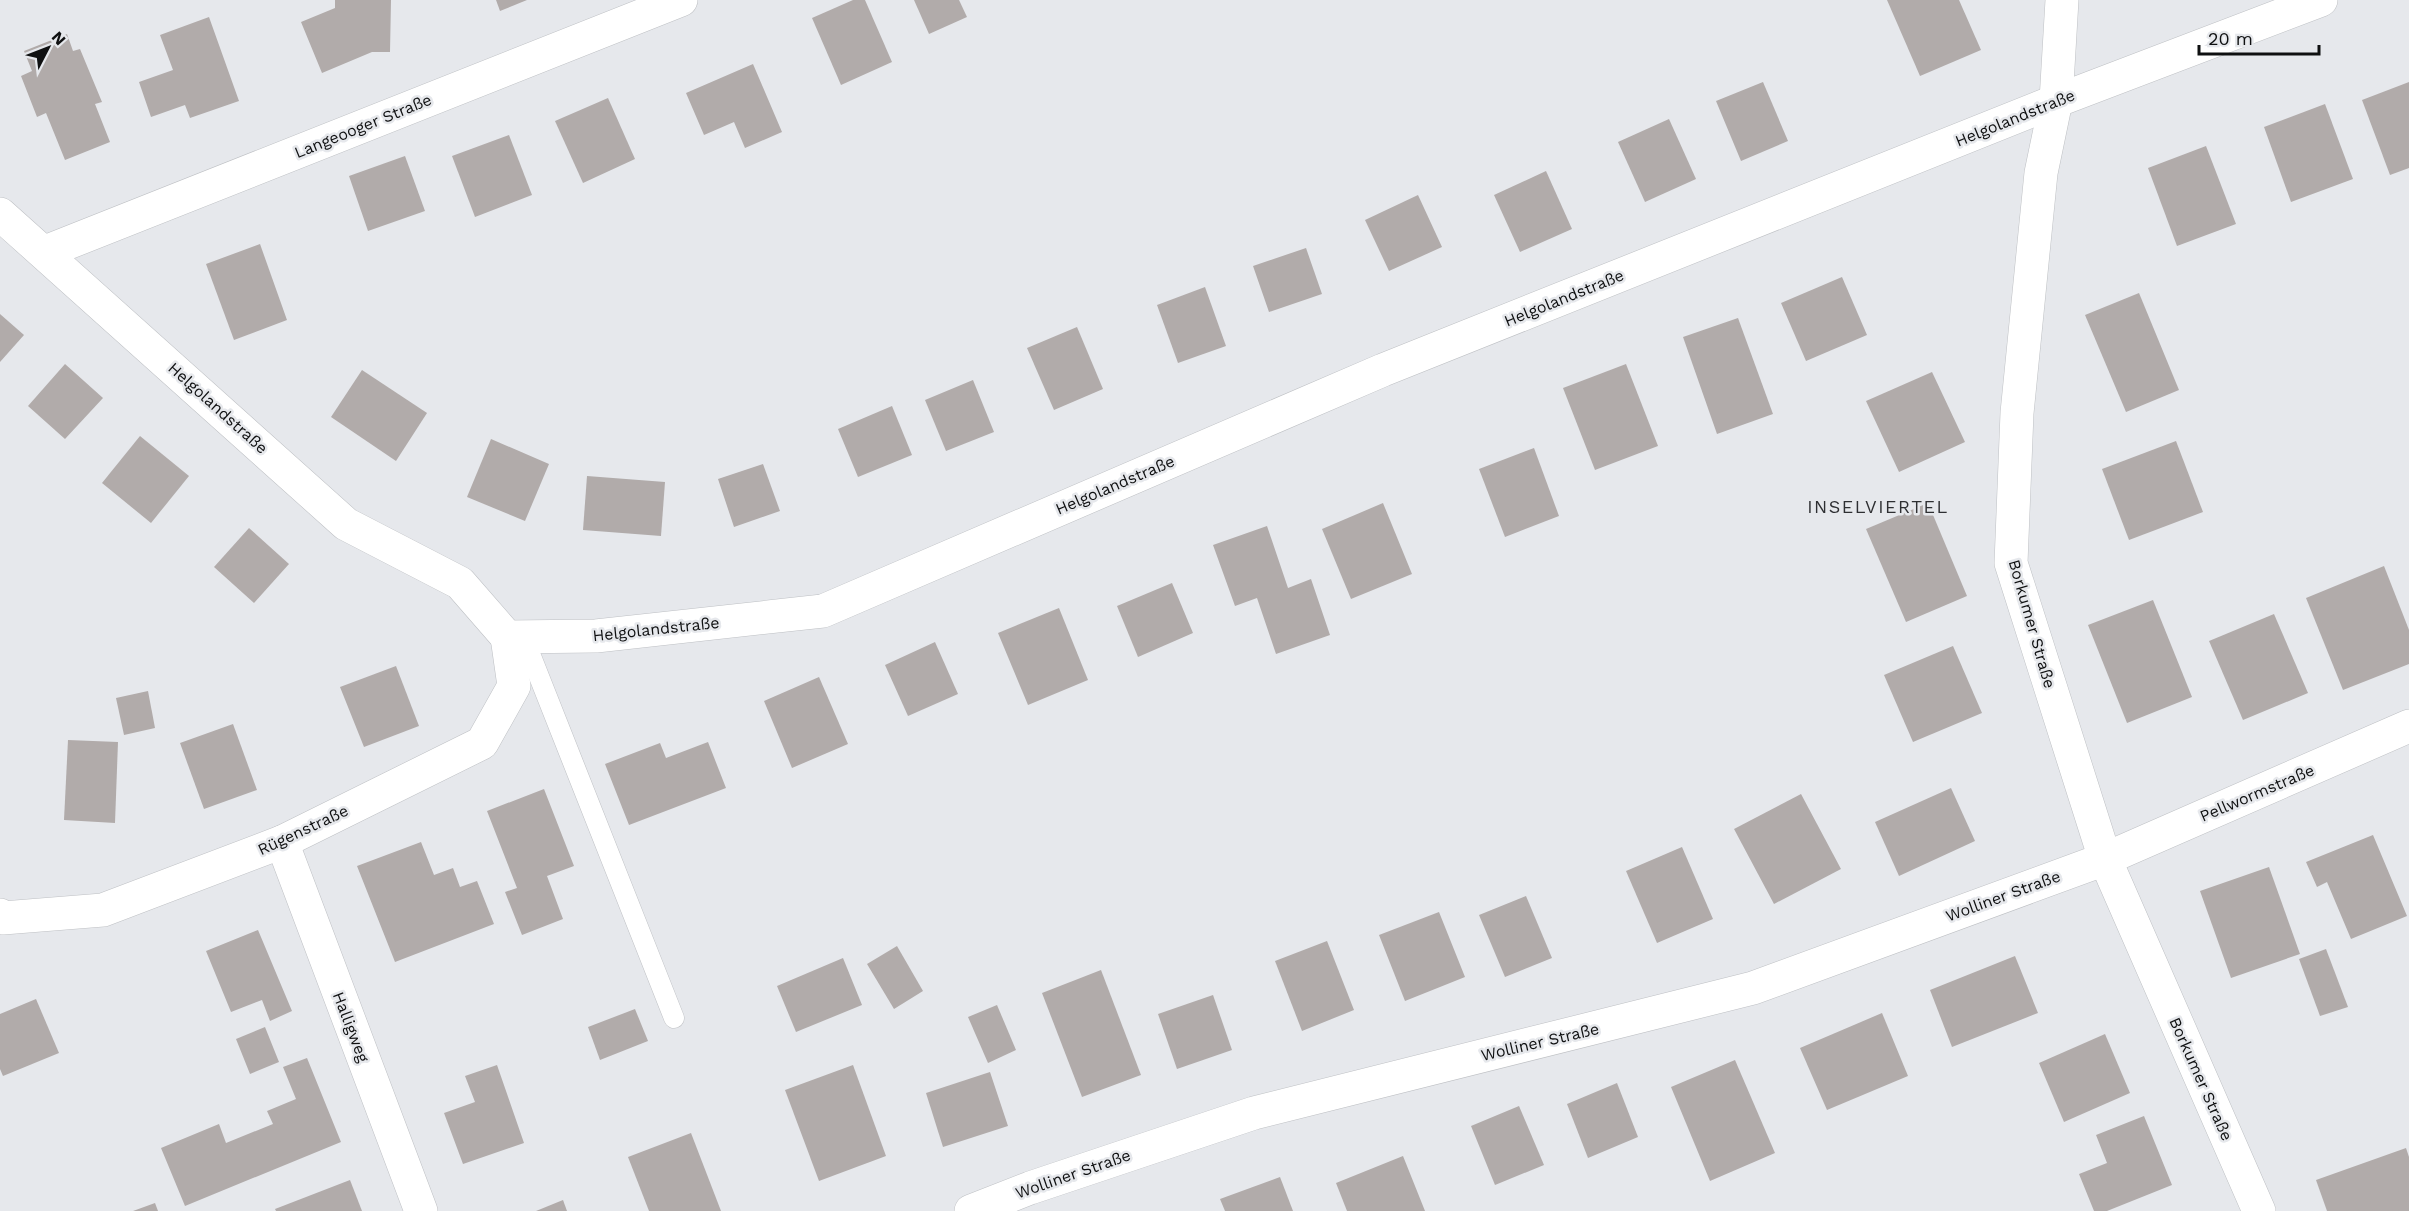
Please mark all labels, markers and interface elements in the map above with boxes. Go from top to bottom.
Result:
north arrow [18,18,78,78]
scale bar [2199,18,2319,56]
text: N [48,28,70,49]
text: 20 m [2208,28,2253,49]
street label: Helgolandstraße [1952,85,2078,151]
street label: Langeooger Straße [292,90,434,162]
street label: Helgolandstraße [1501,265,1627,331]
street label: Helgolandstraße [164,358,272,458]
street label: Helgolandstraße [1053,451,1177,519]
district label: INSELVIERTEL [1807,496,1949,517]
street label: Borkumer Straße [2005,557,2059,691]
street label: Helgolandstraße [592,613,720,645]
street label: Pellwormstraße [2197,760,2317,826]
street label: Rügenstraße [255,801,351,859]
street label: Wolliner Straße [1943,866,2063,926]
street label: Halligweg [329,989,373,1065]
street label: Borkumer Straße [2165,1014,2237,1144]
street label: Wolliner Straße [1479,1019,1601,1065]
street label: Wolliner Straße [1013,1145,1133,1203]

